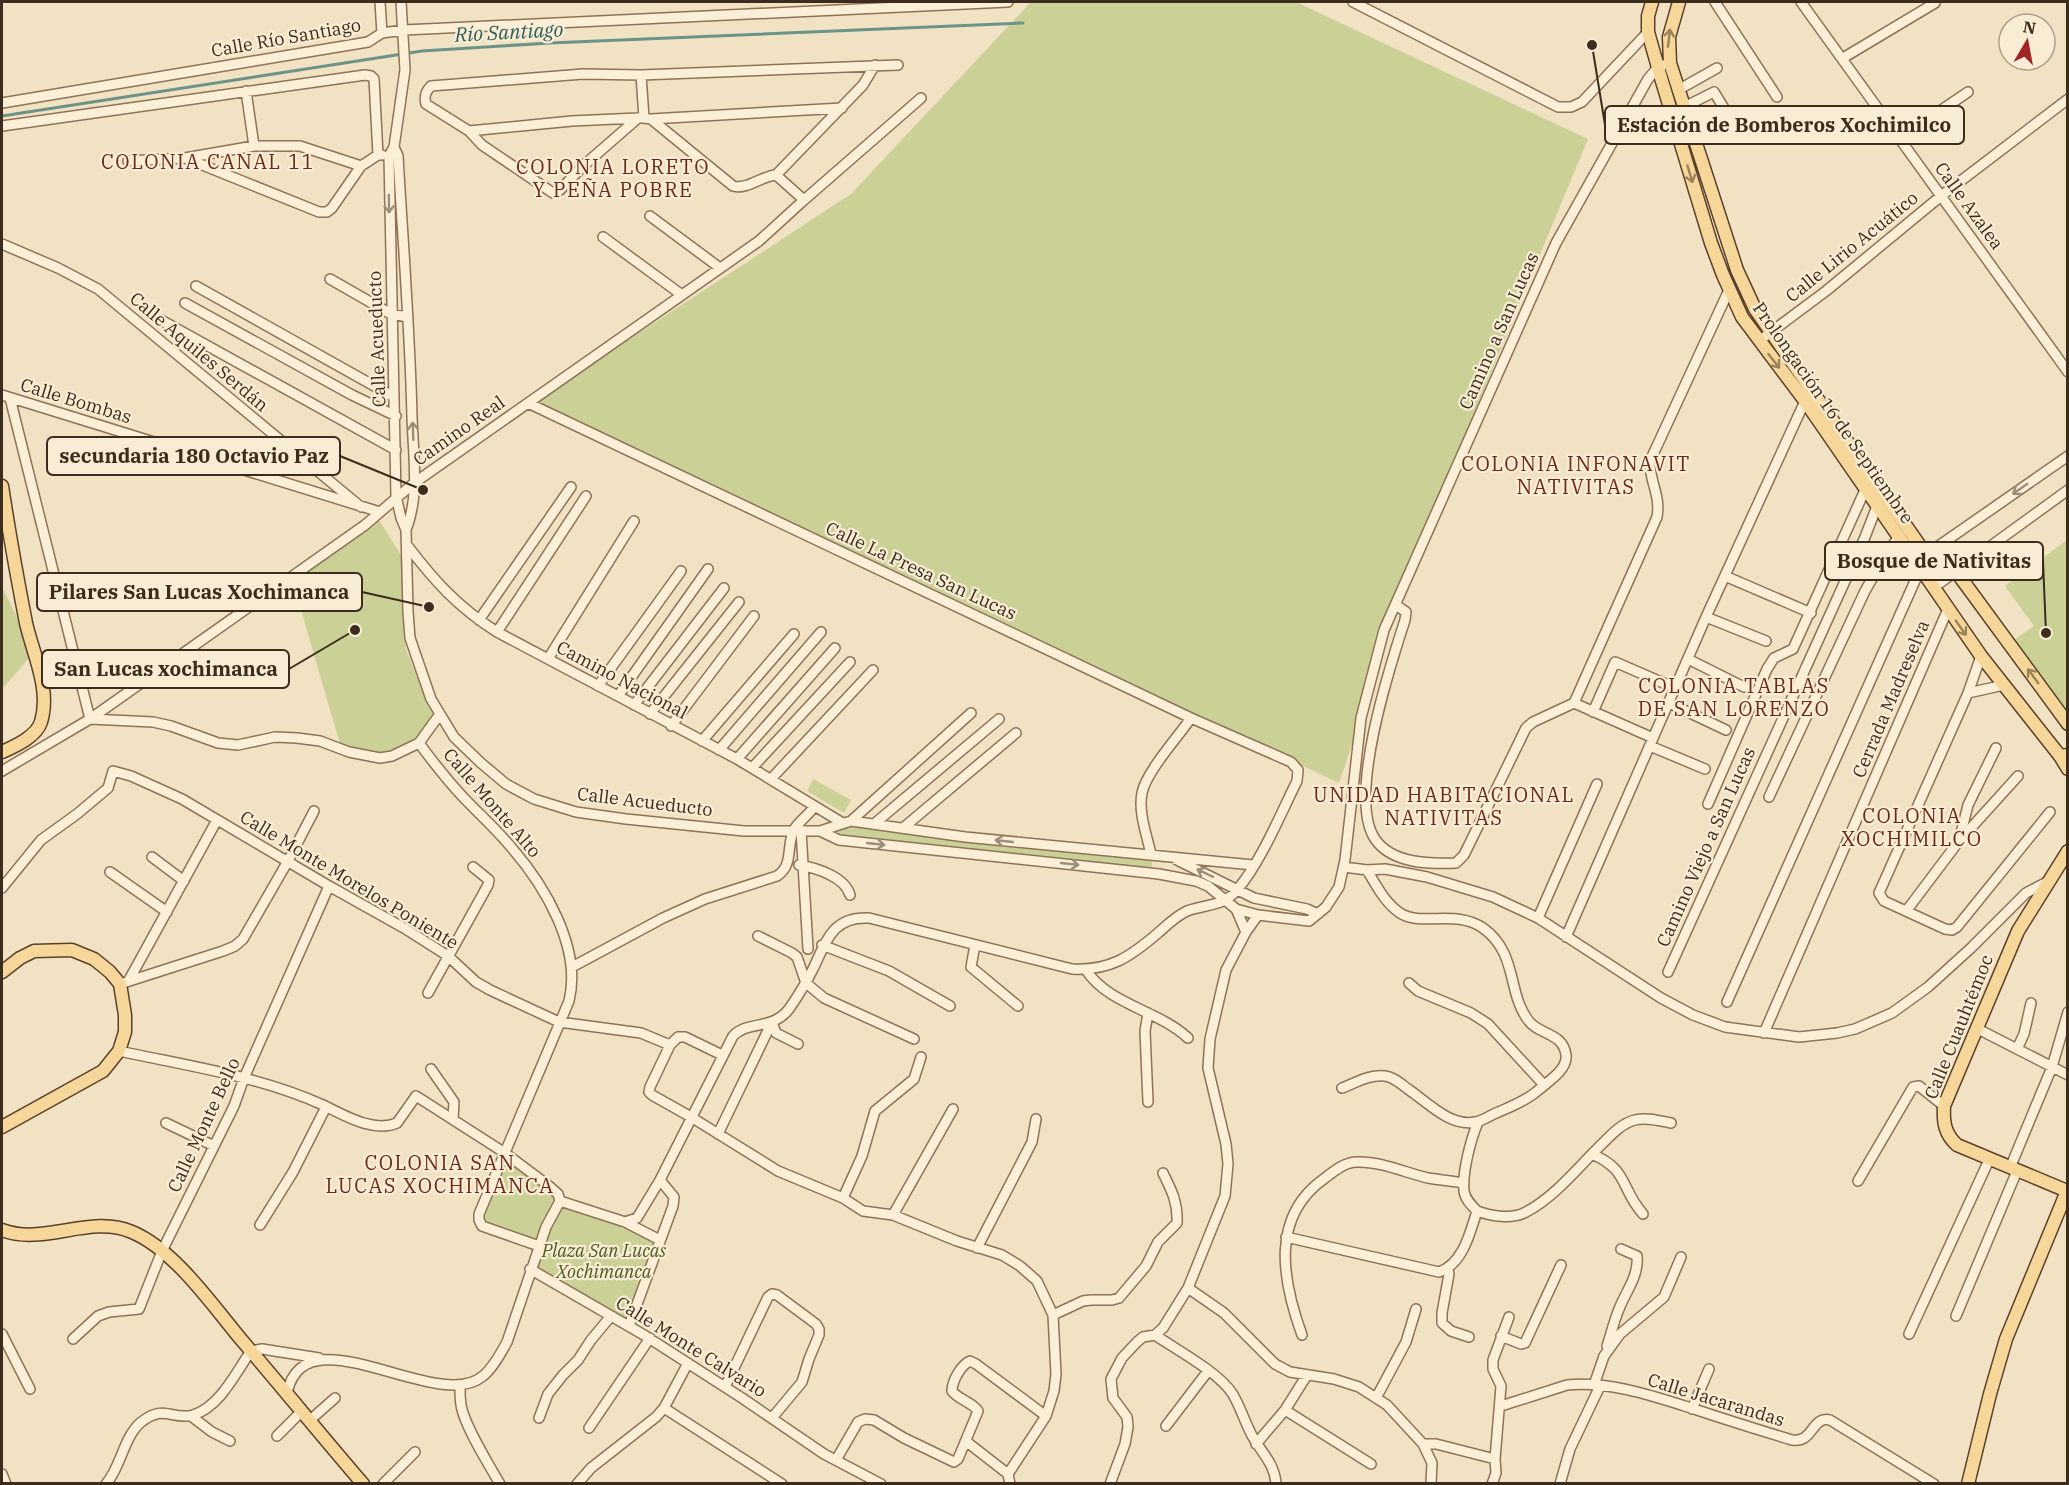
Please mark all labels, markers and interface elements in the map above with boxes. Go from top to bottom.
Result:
north arrow [1997,12,2057,72]
street label: Calle Río Santiago [209,13,363,62]
water label: Río Santiago [453,15,564,48]
text: N [2022,16,2038,38]
one-way arrow [1664,29,1675,49]
callout: Estación de Bomberos Xochimilco [1605,106,1964,144]
text: Estación de Bomberos Xochimilco [1617,111,1951,138]
district label: COLONIA CANAL 11 [101,148,315,175]
district label: COLONIA LORETO Y PEÑA POBRE [516,153,710,203]
street label: Calle Azalea [1930,157,2009,254]
one-way arrow [1685,164,1696,183]
street label: Calle Lirio Acuático [1781,186,1923,307]
one-way arrow [384,193,395,213]
street label: Camino a San Lucas [1454,249,1544,413]
street label: Calle Acueducto [363,270,390,408]
street label: Calle Aquiles Serdán [125,287,273,416]
street label: Prolongación 16 de Septiembre [1748,297,1919,528]
one-way arrow [1768,352,1781,368]
street label: Calle Bombas [18,373,134,428]
street label: Camino Real [408,391,509,471]
one-way arrow [407,421,418,441]
callout: secundaria 180 Octavio Paz [47,437,340,475]
text: secundaria 180 Octavio Paz [59,442,329,469]
district label: COLONIA INFONAVIT NATIVITAS [1461,450,1691,500]
one-way arrow [2012,483,2028,496]
street label: Calle La Presa San Lucas [822,516,1020,625]
callout: Bosque de Nativitas [1825,542,2043,580]
text: Bosque de Nativitas [1837,547,2031,574]
callout: Pilares San Lucas Xochimanca [37,573,362,611]
text: Pilares San Lucas Xochimanca [49,578,349,605]
street label: Cerrada Madreselva [1847,616,1934,781]
one-way arrow [1955,619,1967,636]
street label: Camino Nacional [553,635,692,724]
callout: San Lucas xochimanca [42,650,289,688]
text: San Lucas xochimanca [54,655,278,682]
one-way arrow [2027,669,2040,685]
district label: COLONIA TABLAS DE SAN LORENZO [1638,672,1830,722]
street label: Calle Monte Alto [439,743,546,862]
street label: Camino Viejo a San Lucas [1651,743,1760,950]
district label: UNIDAD HABITACIONAL NATIVITAS [1313,781,1575,831]
street label: Calle Acueducto [576,782,714,821]
district label: COLONIA XOCHIMILCO [1841,802,1983,852]
street label: Calle Monte Morelos Poniente [236,805,463,954]
one-way arrow [995,835,1014,846]
one-way arrow [866,839,886,850]
one-way arrow [1060,859,1080,870]
one-way arrow [1197,867,1214,879]
street label: Calle Cuauhtémoc [1919,951,1998,1102]
street label: Calle Monte Bello [162,1054,245,1196]
district label: COLONIA SAN LUCAS XOCHIMANCA [326,1149,554,1199]
park label: Plaza San Lucas Xochimanca [541,1239,667,1283]
street label: Calle Monte Calvario [612,1291,771,1402]
street label: Calle Jacarandas [1645,1368,1787,1431]

